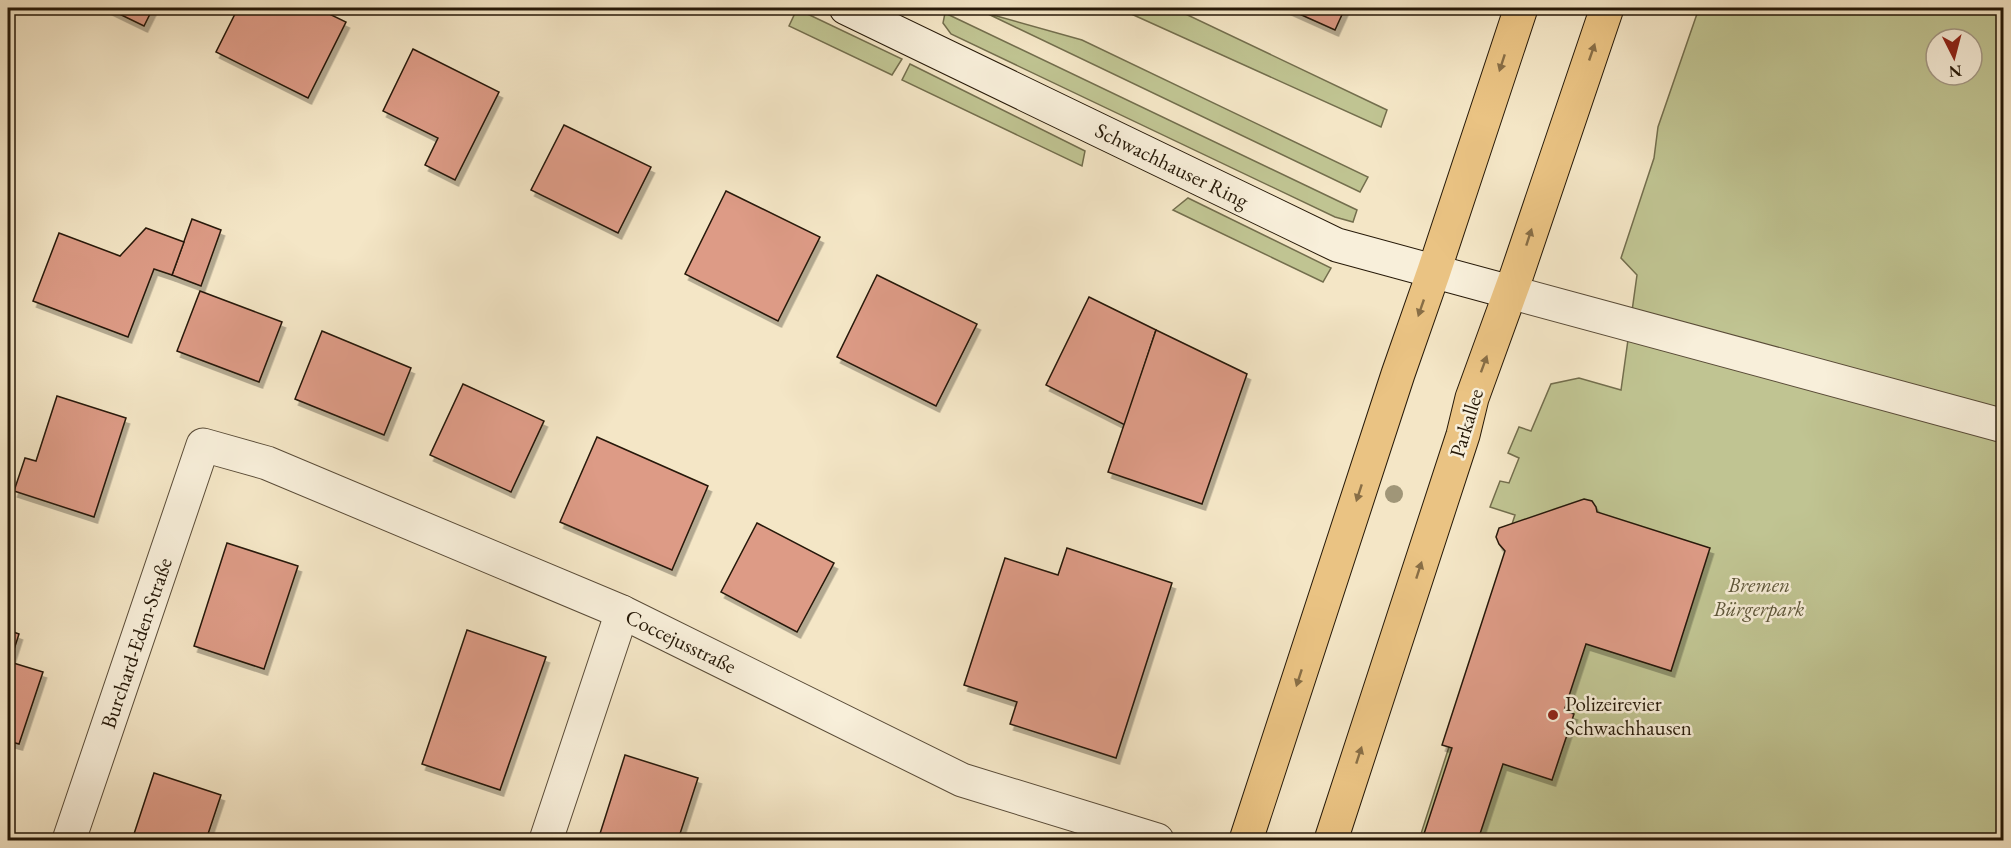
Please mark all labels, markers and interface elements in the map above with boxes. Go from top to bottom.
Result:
north arrow [1924,27,1984,87]
one-way arrow [1588,43,1597,61]
one-way arrow [1497,54,1506,72]
text: N [1948,60,1963,83]
street label: Schwachhauser Ring [1091,116,1254,214]
one-way arrow [1525,228,1534,246]
one-way arrow [1416,299,1426,317]
one-way arrow [1480,355,1490,373]
street label: Parkallee [1443,385,1489,461]
one-way arrow [1354,484,1364,502]
street label: Burchard-Eden-Straße [94,554,178,732]
one-way arrow [1415,561,1424,579]
park label: Bremen Bürgerpark [1713,571,1805,622]
street label: Coccejusstraße [621,603,741,679]
one-way arrow [1294,669,1303,687]
place label: Polizeirevier Schwachhausen [1565,690,1692,741]
marker: Polizeirevier Schwachhausen [1546,708,1560,722]
one-way arrow [1355,746,1364,764]

